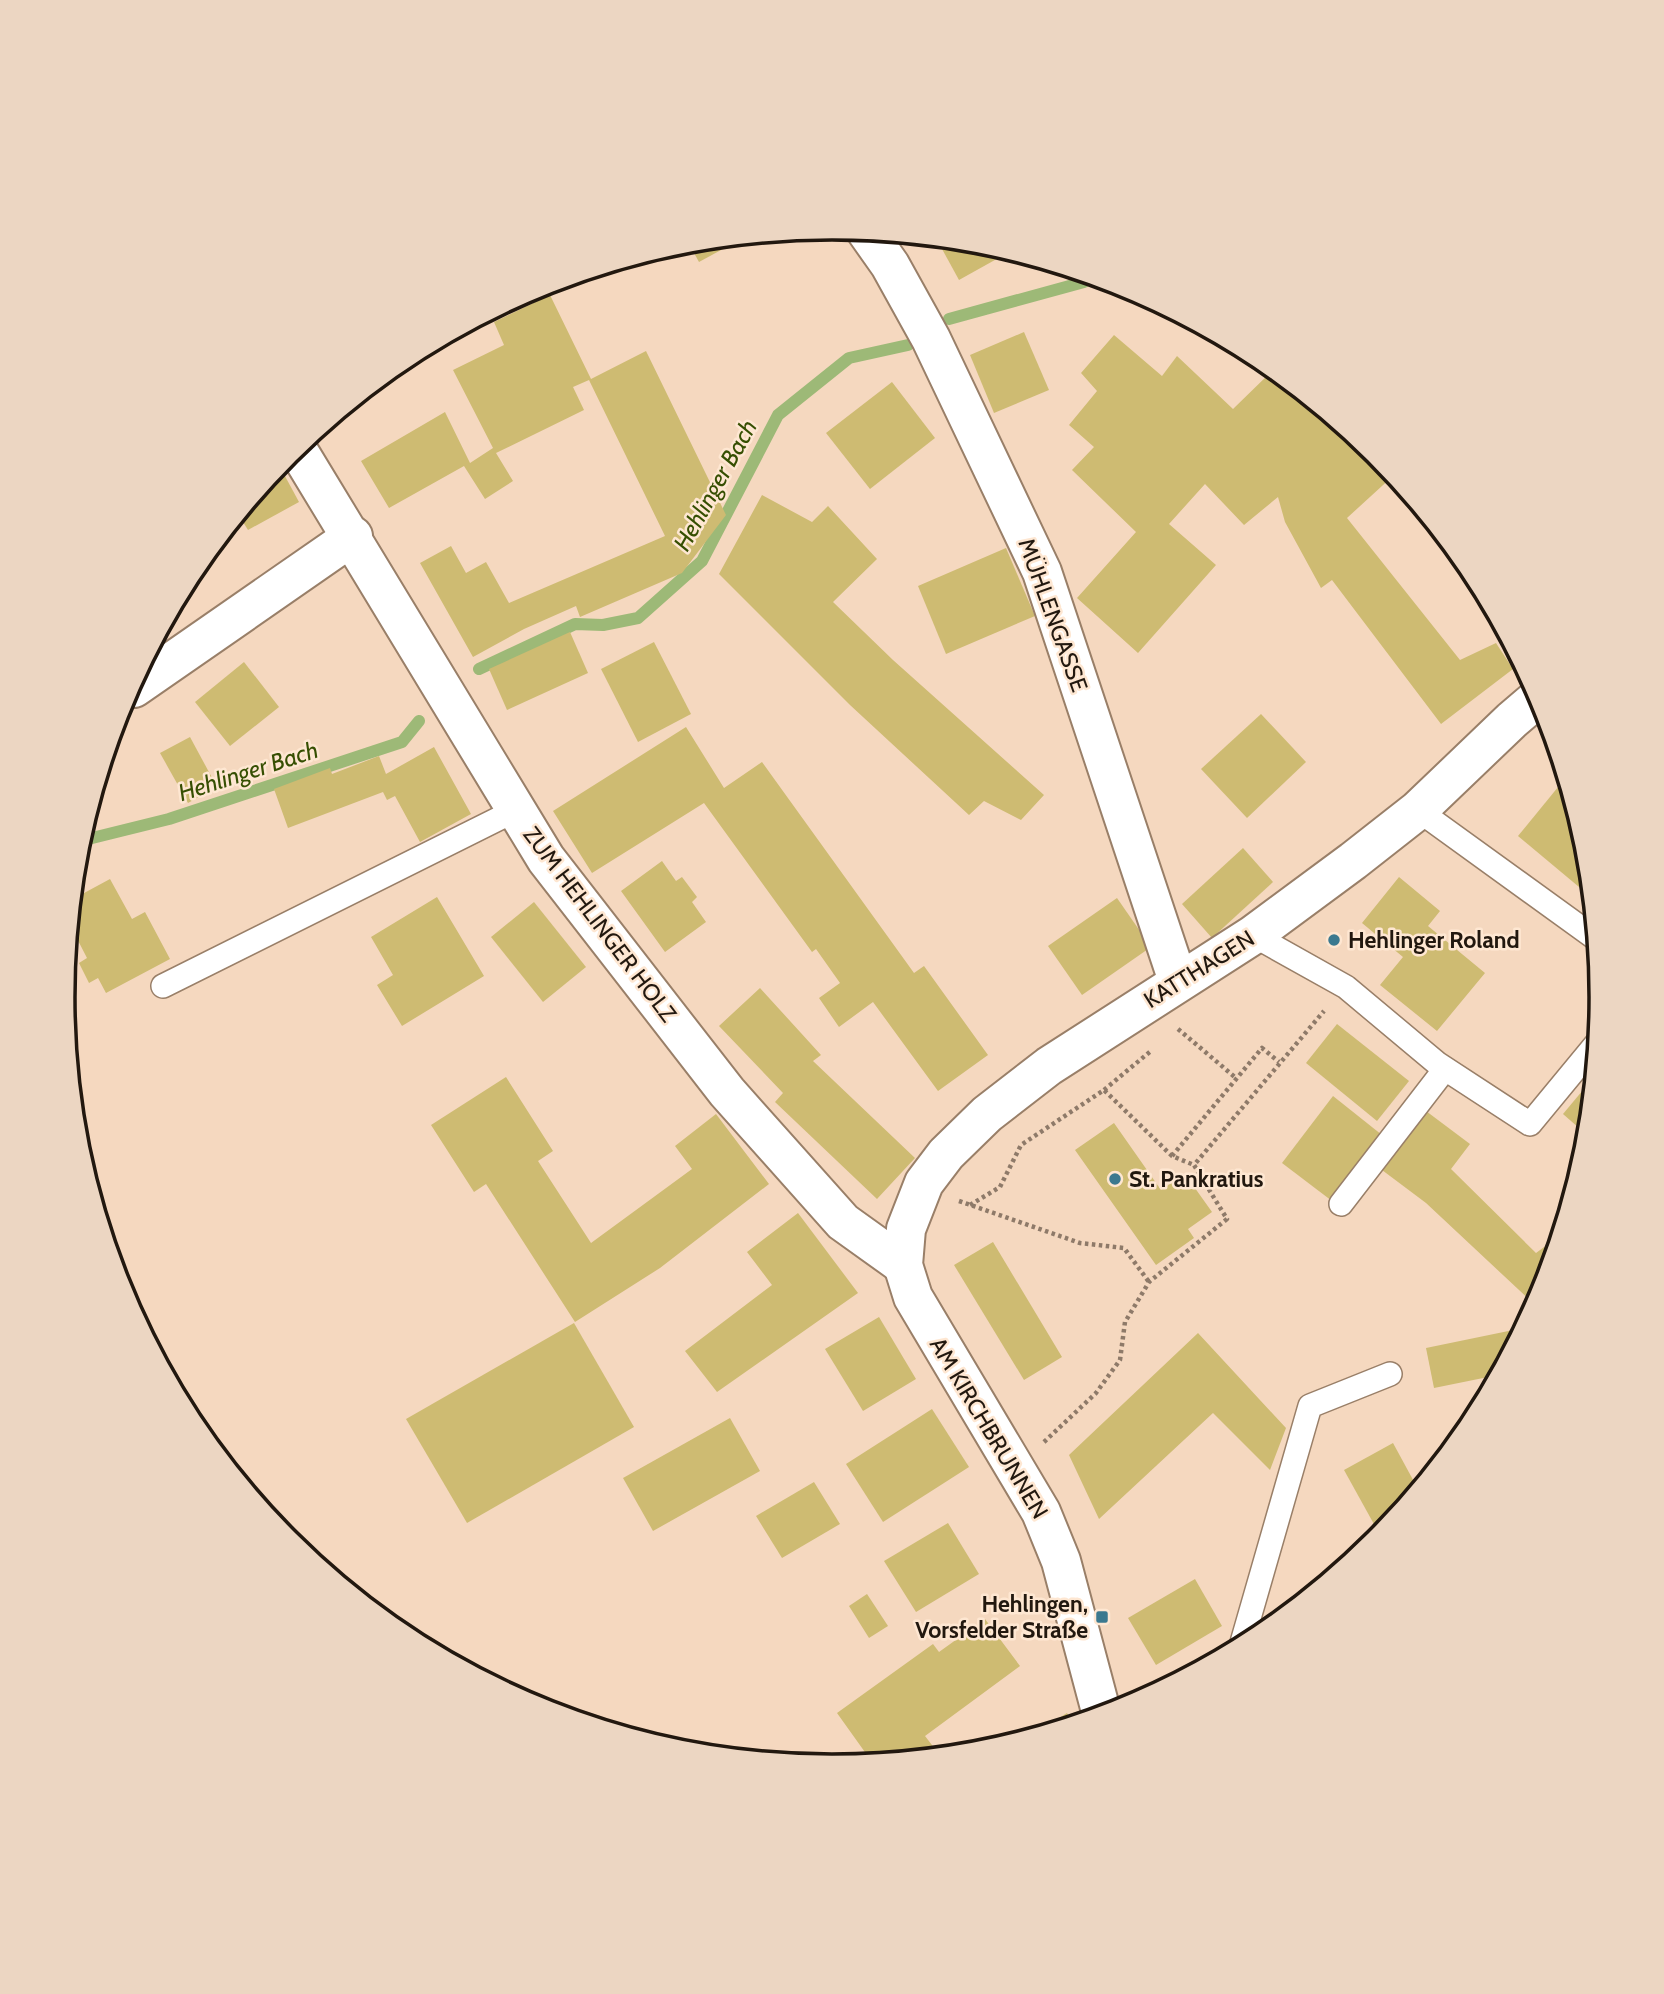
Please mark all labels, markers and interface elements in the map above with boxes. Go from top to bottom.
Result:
water label: Hehlinger Bach [667,414,763,556]
street label: MÜHLENGASSE [1012,535,1094,695]
water label: Hehlinger Bach [174,735,322,807]
street label: ZUM HEHLINGER HOLZ [517,821,683,1027]
street label: KATTHAGEN [1139,924,1259,1014]
place label: Hehlinger Roland [1348,926,1520,954]
marker: Hehlinger Roland [1326,932,1342,948]
place label: St. Pankratius [1129,1165,1264,1193]
marker: St. Pankratius [1107,1171,1123,1187]
street label: AM KIRCHBRUNNEN [924,1332,1054,1524]
place label: Hehlingen, Vorsfelder Straße [915,1590,1088,1644]
marker: Hehlingen, Vorsfelder Straße [1094,1609,1110,1625]

